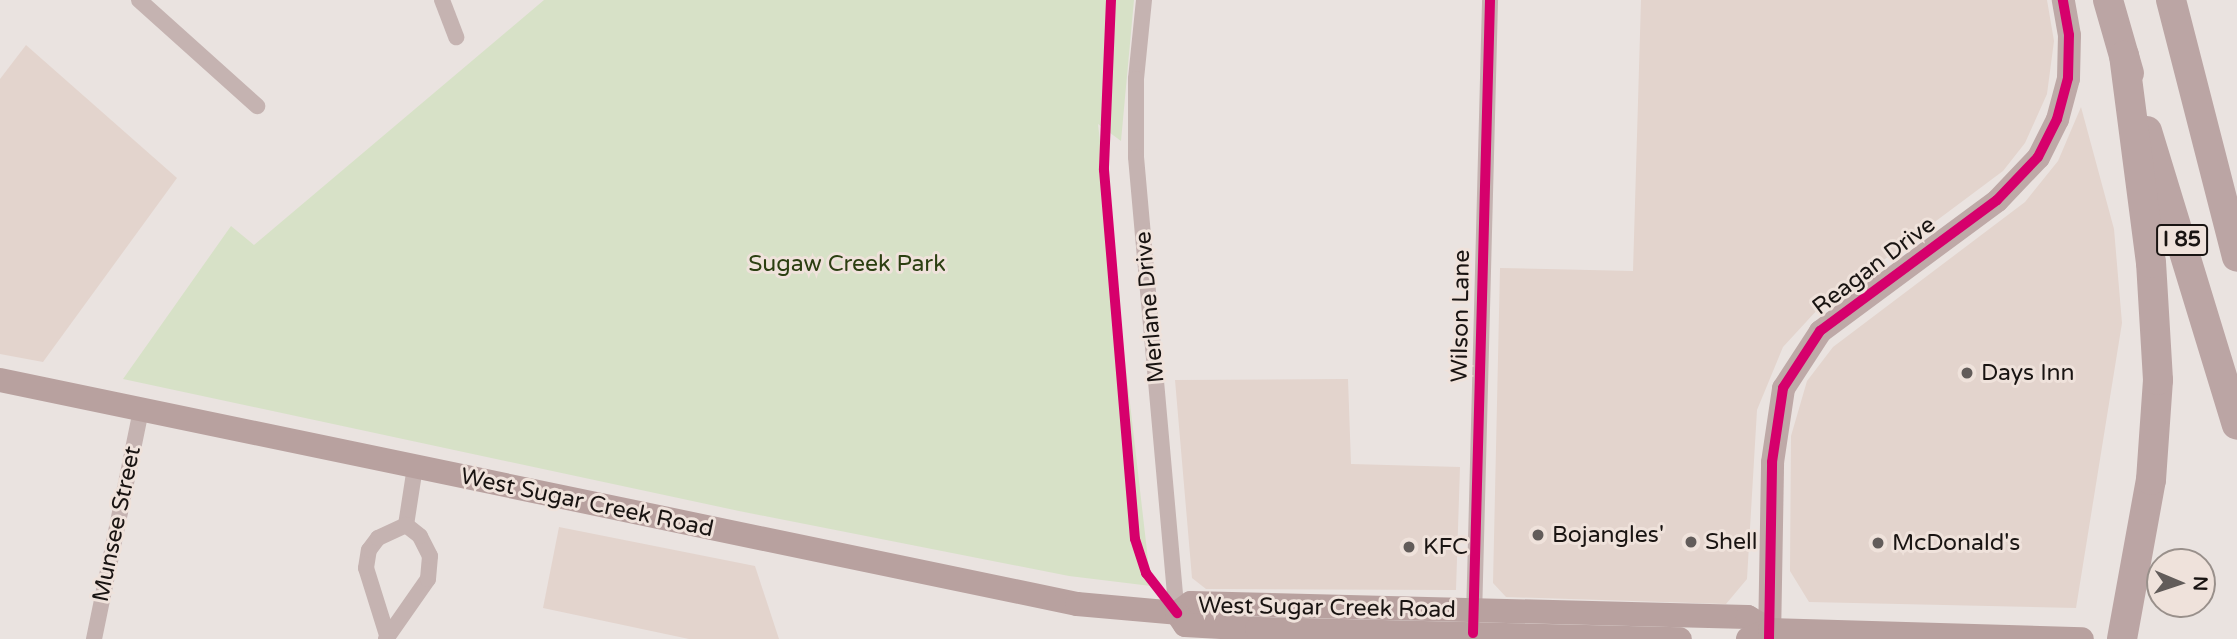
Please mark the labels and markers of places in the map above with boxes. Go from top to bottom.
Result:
place label: Days Inn [1981,359,2074,387]
marker: Days Inn [1959,365,1975,381]
place label: Bojangles' [1552,521,1664,549]
marker: Bojangles' [1530,527,1546,543]
place label: Shell [1705,528,1757,556]
place label: McDonald's [1892,529,2020,557]
place label: KFC [1423,533,1468,561]
marker: Shell [1683,534,1699,550]
marker: McDonald's [1870,535,1886,551]
marker: KFC [1401,539,1417,555]

